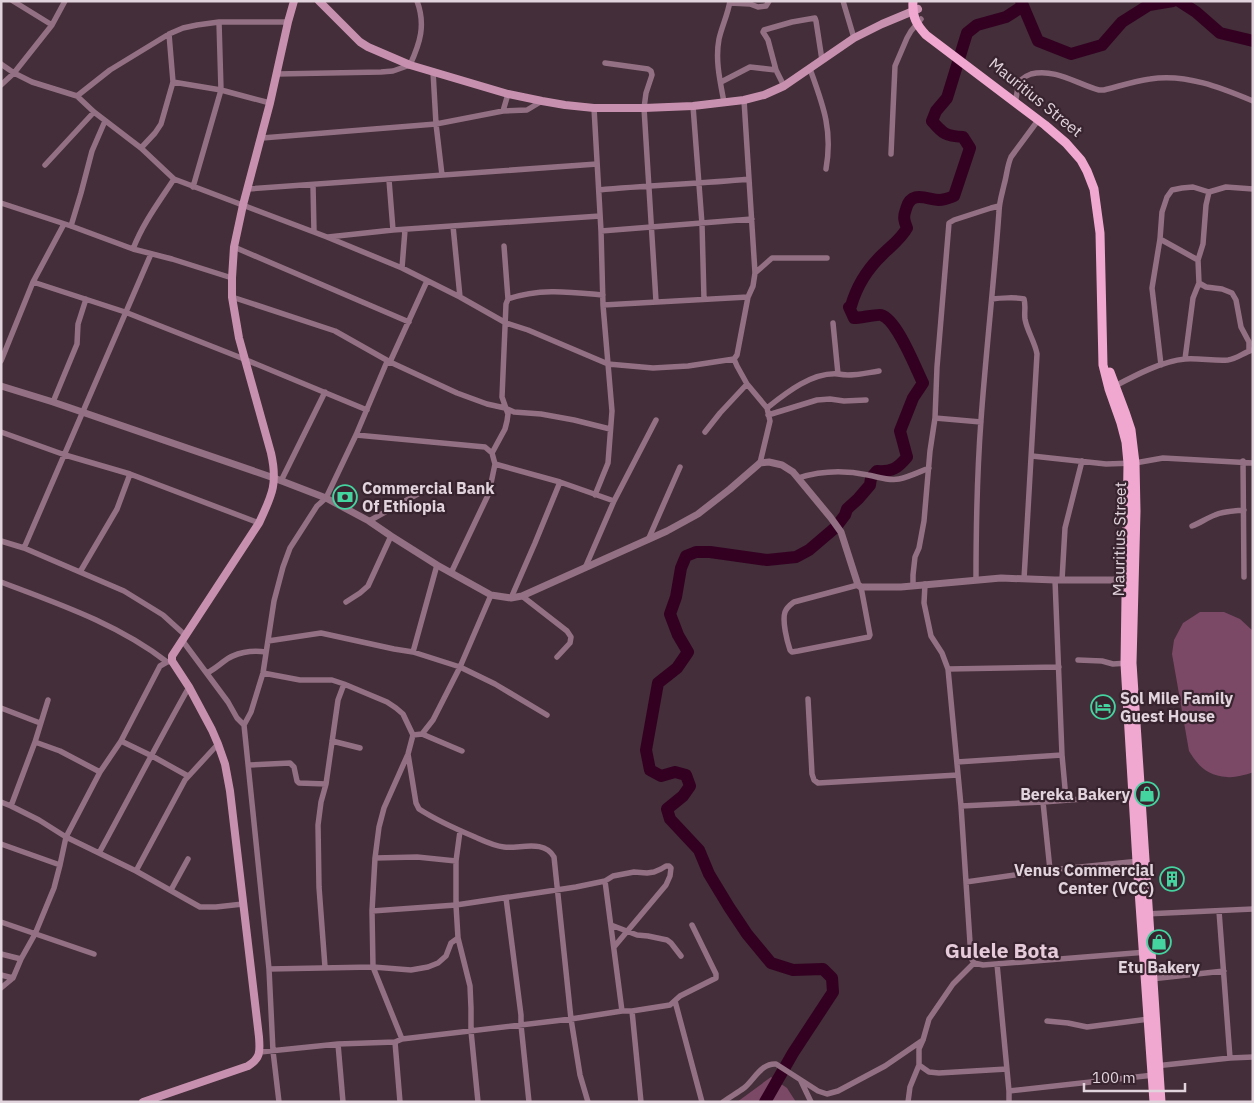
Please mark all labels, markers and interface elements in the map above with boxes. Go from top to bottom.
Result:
street label: Mauritius Street [985,53,1087,141]
place label: Commercial Bank Of Ethiopia [362,478,495,516]
street label: Mauritius Street [1108,482,1130,596]
bank icon: Commercial Bank Of Ethiopia [332,484,358,510]
place label: Sol Mile Family Guest House [1120,688,1233,726]
hotel icon: Sol Mile Family Guest House [1090,694,1116,720]
shop icon: Bereka Bakery [1134,781,1160,807]
place label: Bereka Bakery [1020,784,1130,804]
place label: Venus Commercial Center (VCC) [1014,860,1154,898]
building icon: Venus Commercial Center (VCC) [1159,866,1185,892]
shop icon: Etu Bakery [1146,929,1172,955]
district label: Gulele Bota [945,936,1059,964]
place label: Etu Bakery [1118,957,1200,977]
scale bar [1084,1060,1185,1092]
text: 100 m [1092,1068,1136,1087]

